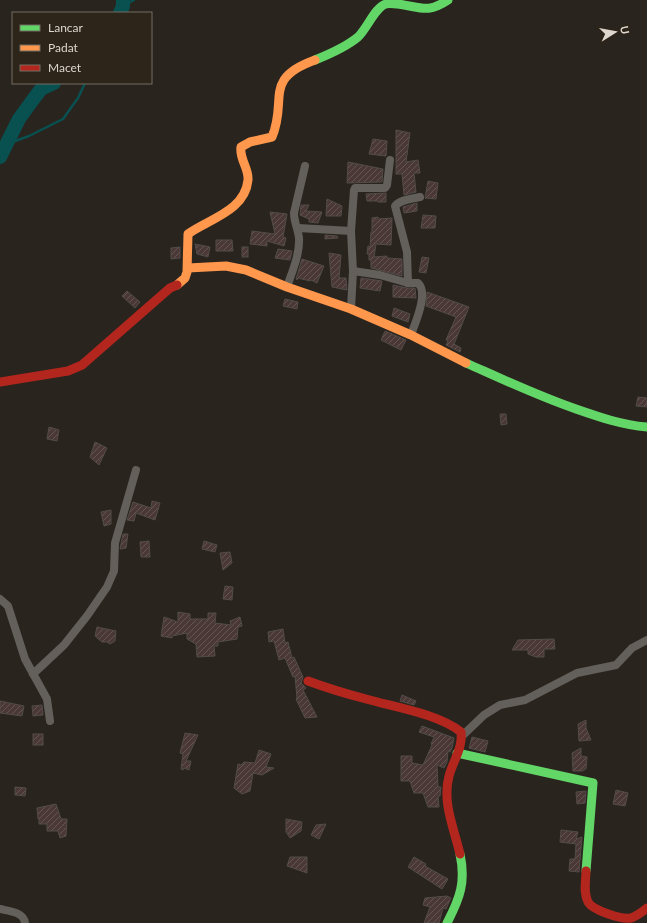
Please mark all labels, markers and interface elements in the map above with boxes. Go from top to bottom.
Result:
legend [12,12,152,84]
north arrow [595,12,635,52]
text: Lancar [48,20,84,35]
text: U [618,25,632,35]
text: Padat [48,40,79,55]
text: Macet [48,60,82,75]

